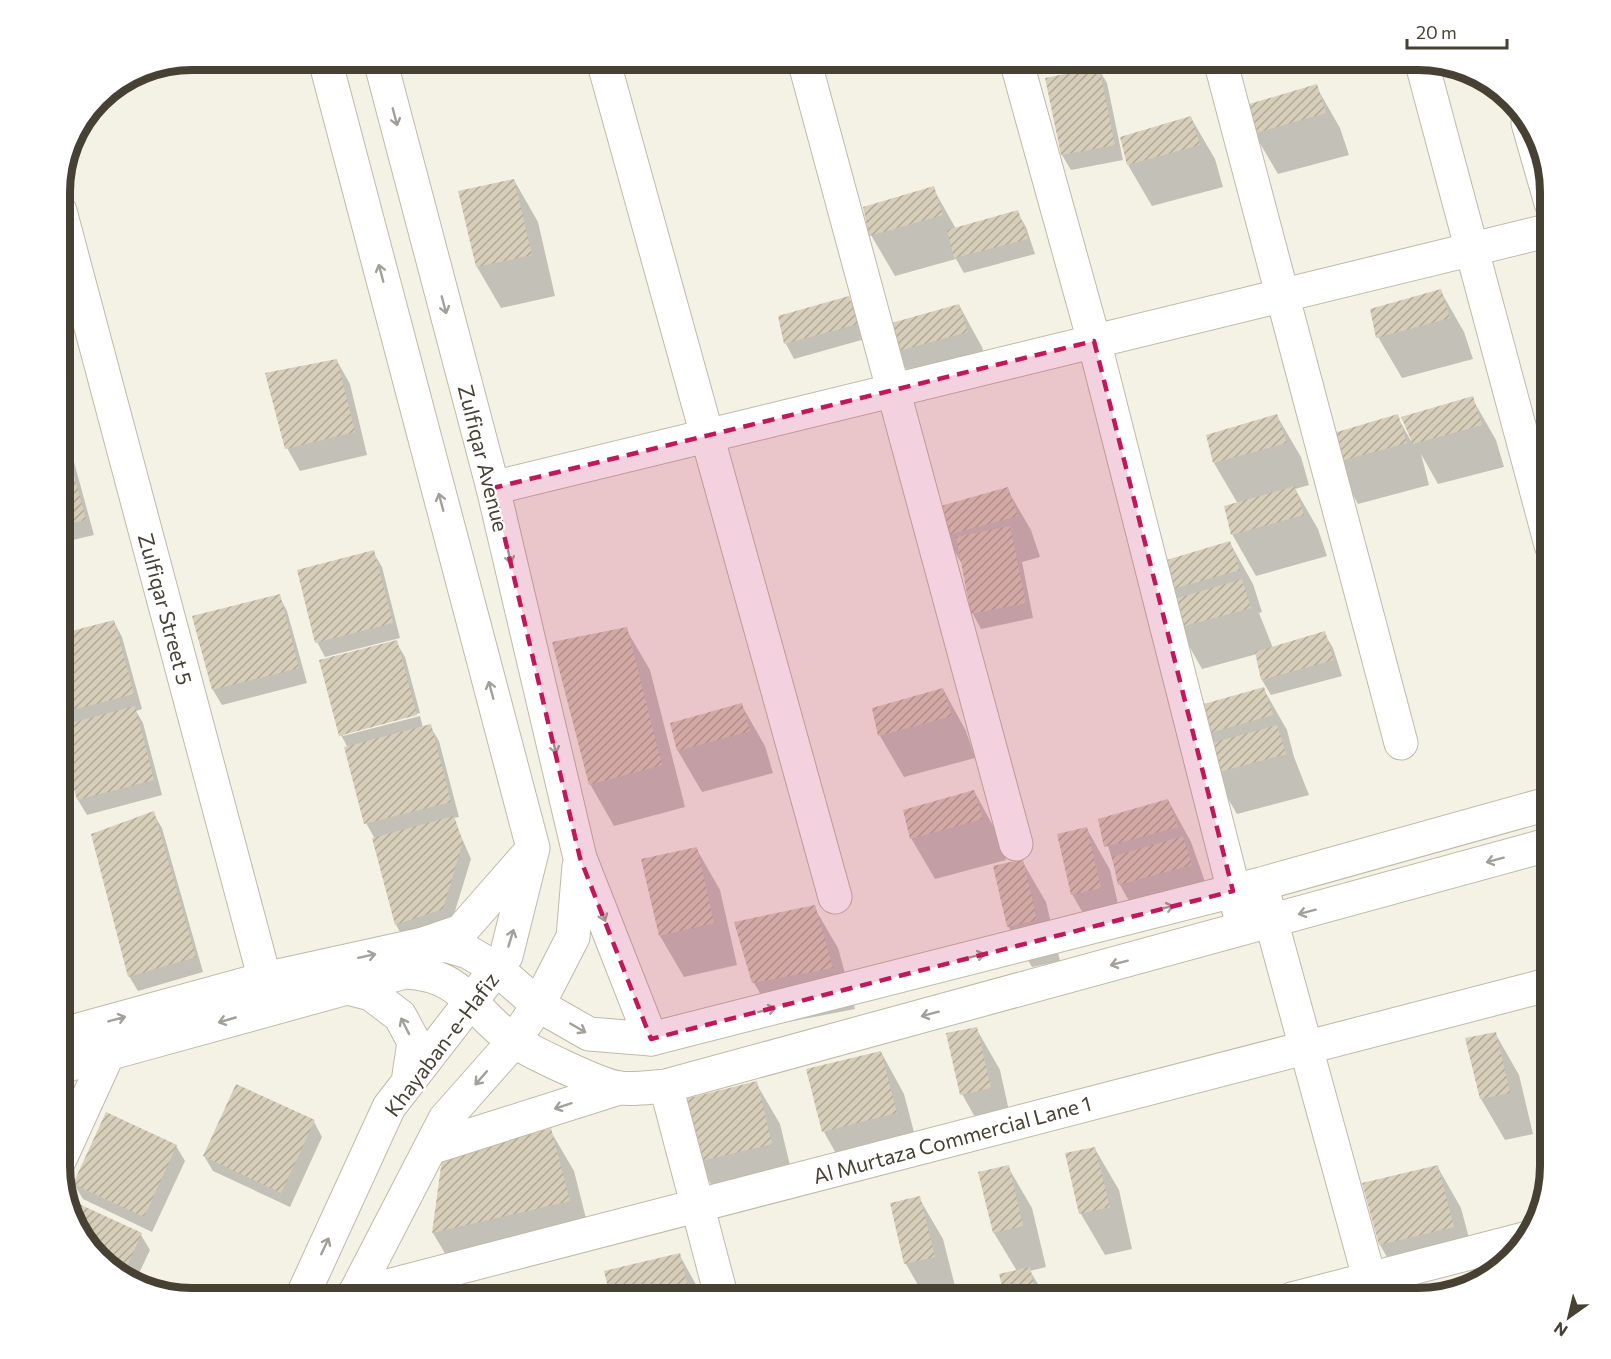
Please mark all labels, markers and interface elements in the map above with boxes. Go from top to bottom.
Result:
scale bar [1407,12,1508,50]
text: 20 m [1416,21,1457,43]
one-way arrow [389,107,401,126]
one-way arrow [375,263,386,282]
one-way arrow [439,295,451,314]
street label: Zulfiqar Avenue [454,382,514,534]
one-way arrow [435,493,447,512]
street label: Zulfiqar Street 5 [134,530,198,688]
one-way arrow [503,545,515,564]
one-way arrow [485,681,496,700]
one-way arrow [548,735,560,754]
one-way arrow [1485,855,1504,866]
one-way arrow [1155,902,1174,914]
one-way arrow [597,903,608,922]
one-way arrow [1297,906,1316,918]
one-way arrow [506,929,517,948]
one-way arrow [357,950,376,962]
one-way arrow [966,950,985,962]
one-way arrow [1109,958,1128,969]
street label: Khayaban-e-Hafiz [379,967,503,1121]
one-way arrow [757,1003,776,1015]
one-way arrow [921,1009,940,1020]
one-way arrow [107,1013,126,1024]
one-way arrow [218,1014,237,1026]
one-way arrow [399,1017,410,1035]
one-way arrow [569,1022,586,1034]
one-way arrow [474,1070,488,1085]
street label: Al Murtaza Commercial Lane 1 [810,1090,1094,1188]
one-way arrow [554,1101,573,1112]
one-way arrow [319,1237,331,1255]
north arrow [1539,1287,1599,1347]
text: N [1550,1319,1571,1341]

